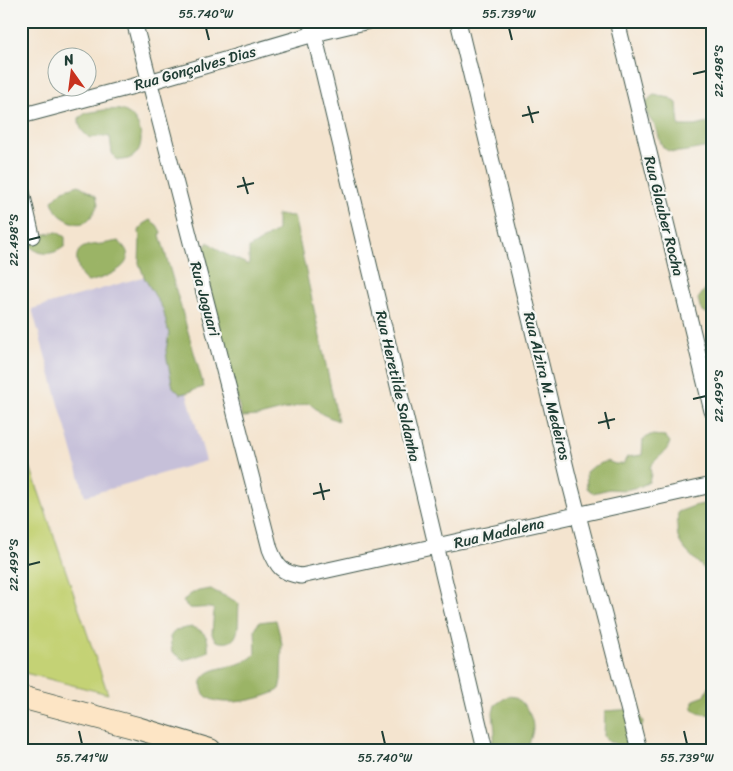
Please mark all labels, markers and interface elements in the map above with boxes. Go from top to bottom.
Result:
text: 55.740°W [179,3,234,25]
text: 55.739°W [482,3,536,25]
street label: Rua Gonçalves Dias [131,38,259,98]
text: 22.498°S [708,44,730,97]
text: N [60,46,77,73]
north arrow [48,48,98,98]
street label: Rua Glauber Rocha [637,153,692,279]
text: 22.498°S [3,213,25,266]
street label: Rua Jaguari [183,259,228,340]
street label: Rua Heretilde Saldanha [368,308,428,465]
street label: Rua Alzira M. Medeiros [516,309,578,464]
text: 22.499°S [708,369,730,422]
street label: Rua Madalena [451,510,547,556]
text: 22.499°S [3,538,25,591]
text: 55.741°W [56,747,109,769]
text: 55.740°W [358,747,413,769]
text: 55.739°W [660,747,714,769]

